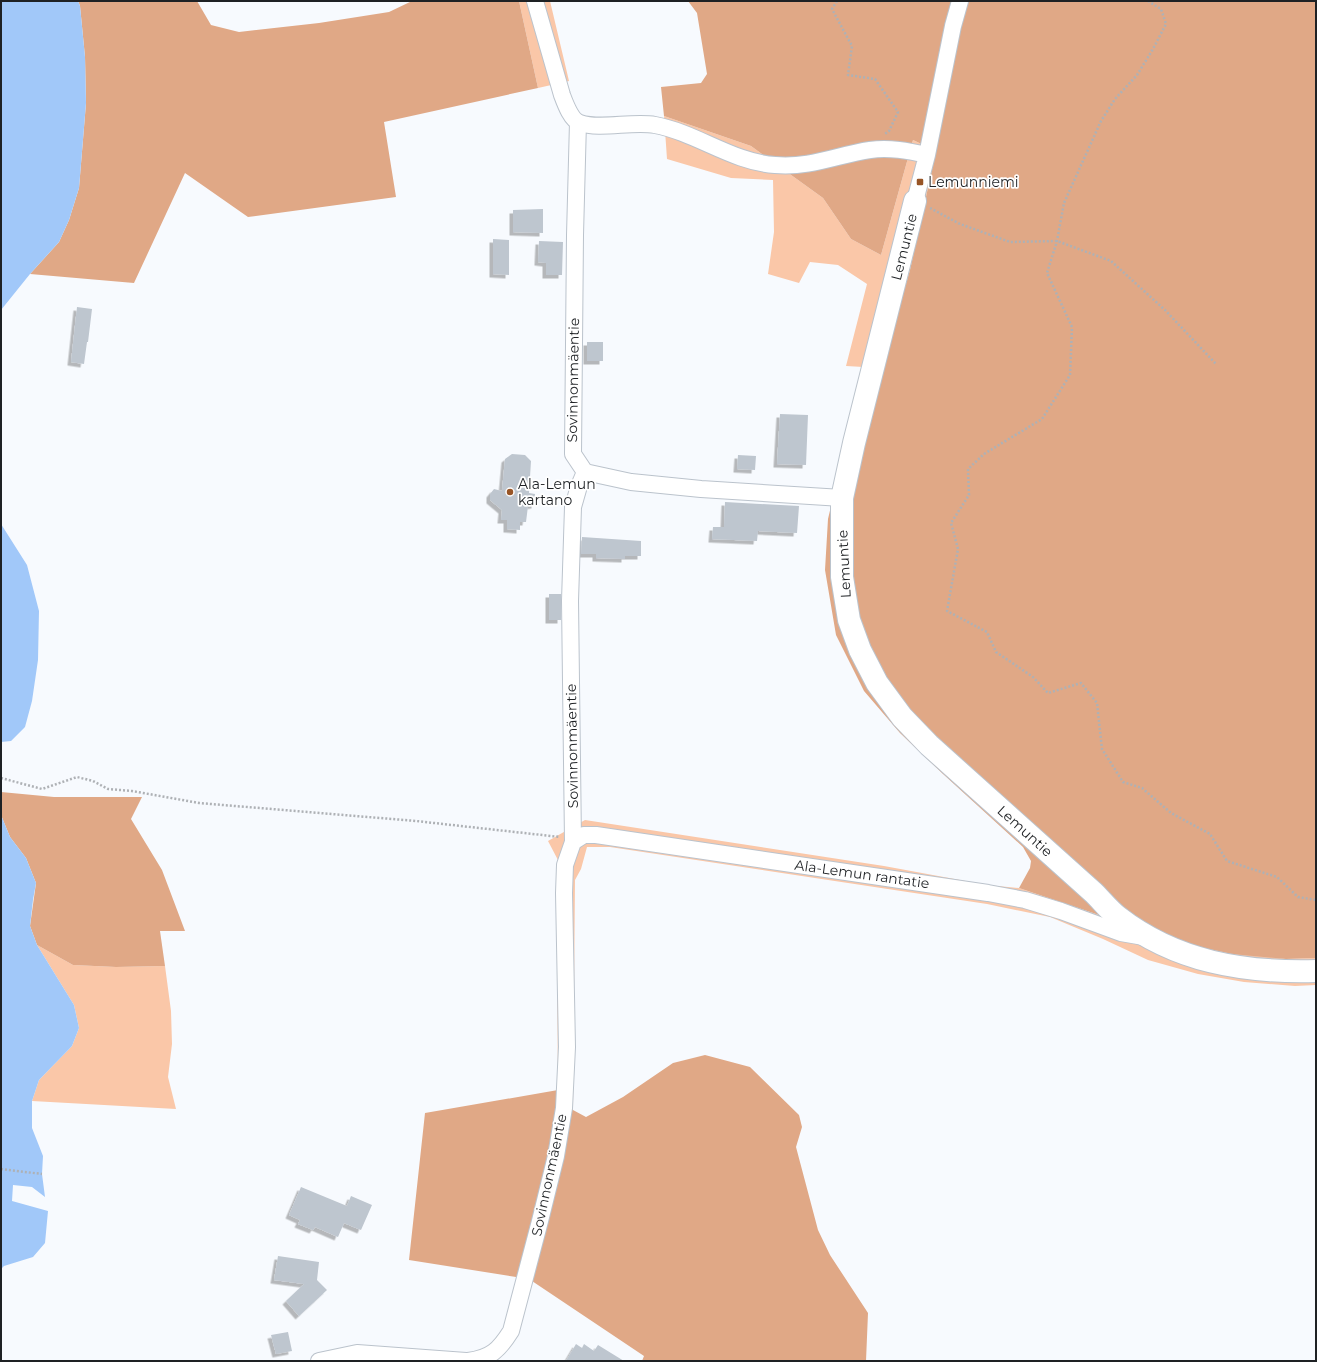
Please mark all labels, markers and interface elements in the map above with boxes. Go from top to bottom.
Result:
place label: Lemunniemi [928,173,1019,191]
marker: Lemunniemi [915,177,925,187]
street label: Lemuntie [887,212,921,282]
street label: Sovinnonmäentie [563,318,583,442]
place label: Ala-Lemun kartano [518,475,596,509]
marker: Ala-Lemun kartano [505,487,515,497]
street label: Lemuntie [833,529,855,599]
street label: Sovinnonmäentie [562,684,582,808]
street label: Lemuntie [994,801,1056,861]
street label: Ala-Lemun rantatie [794,856,930,892]
street label: Sovinnonmäentie [527,1112,571,1238]

